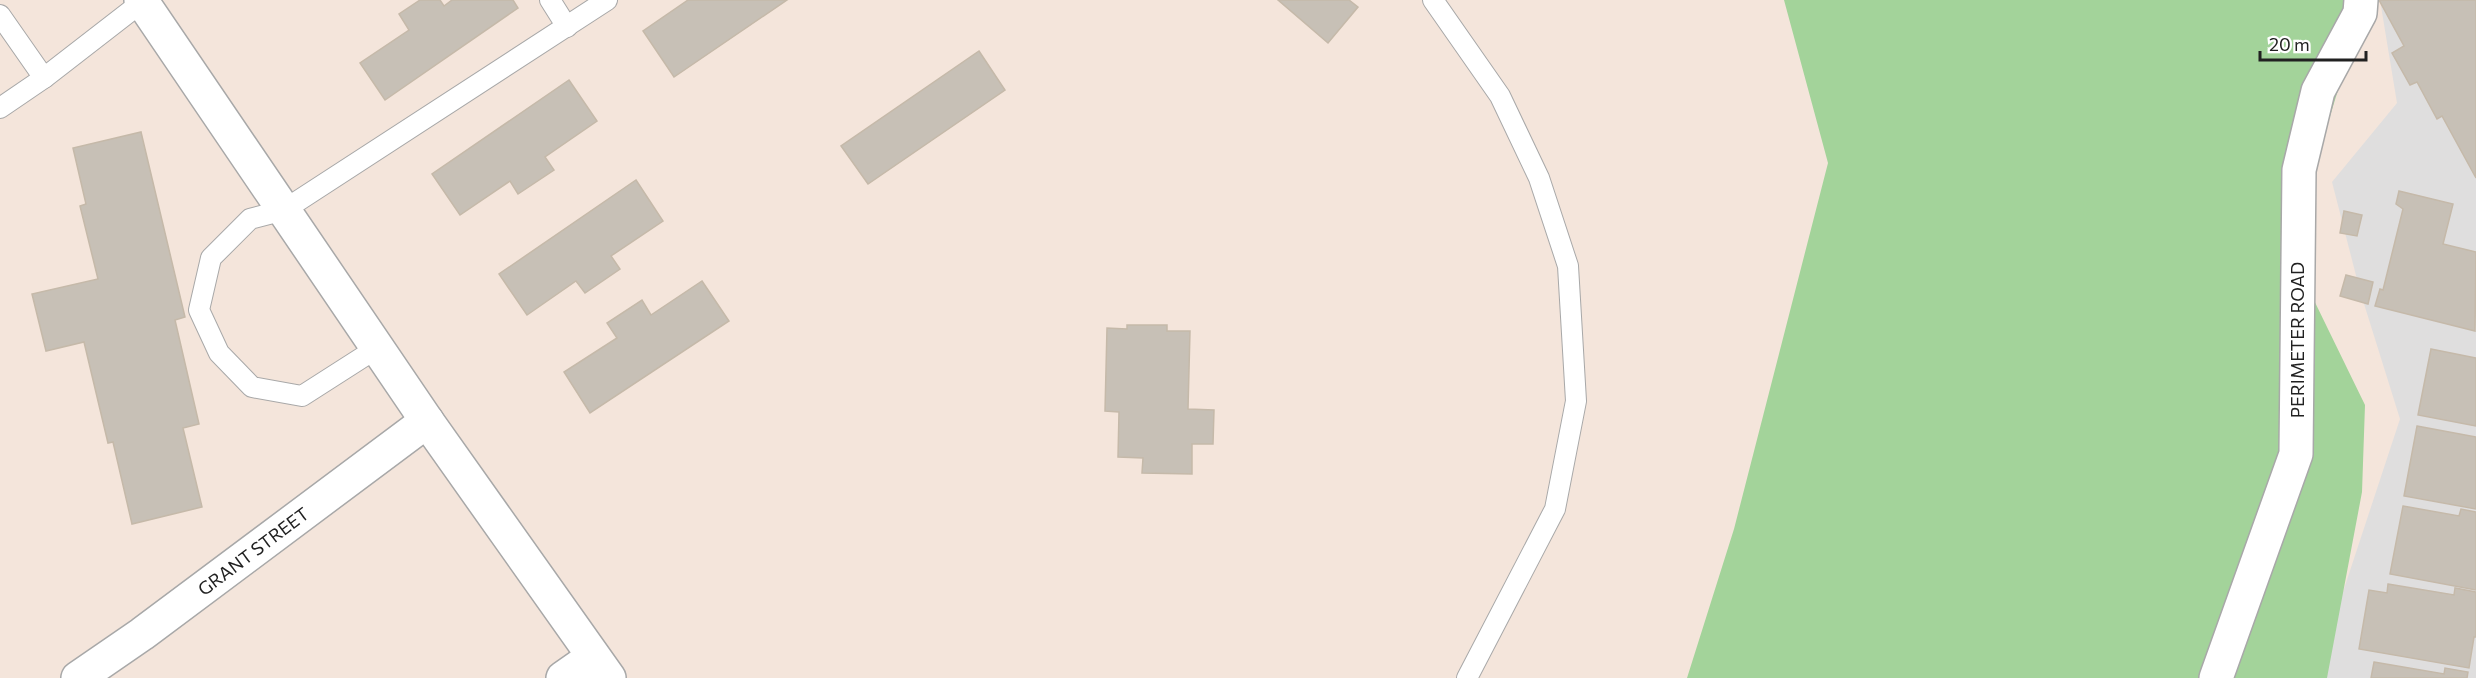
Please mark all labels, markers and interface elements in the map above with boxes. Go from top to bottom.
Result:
scale bar [2260,24,2366,62]
text: 20 m [2269,33,2310,55]
street label: PERIMETER ROAD [2286,262,2308,418]
street label: GRANT STREET [193,502,313,600]

